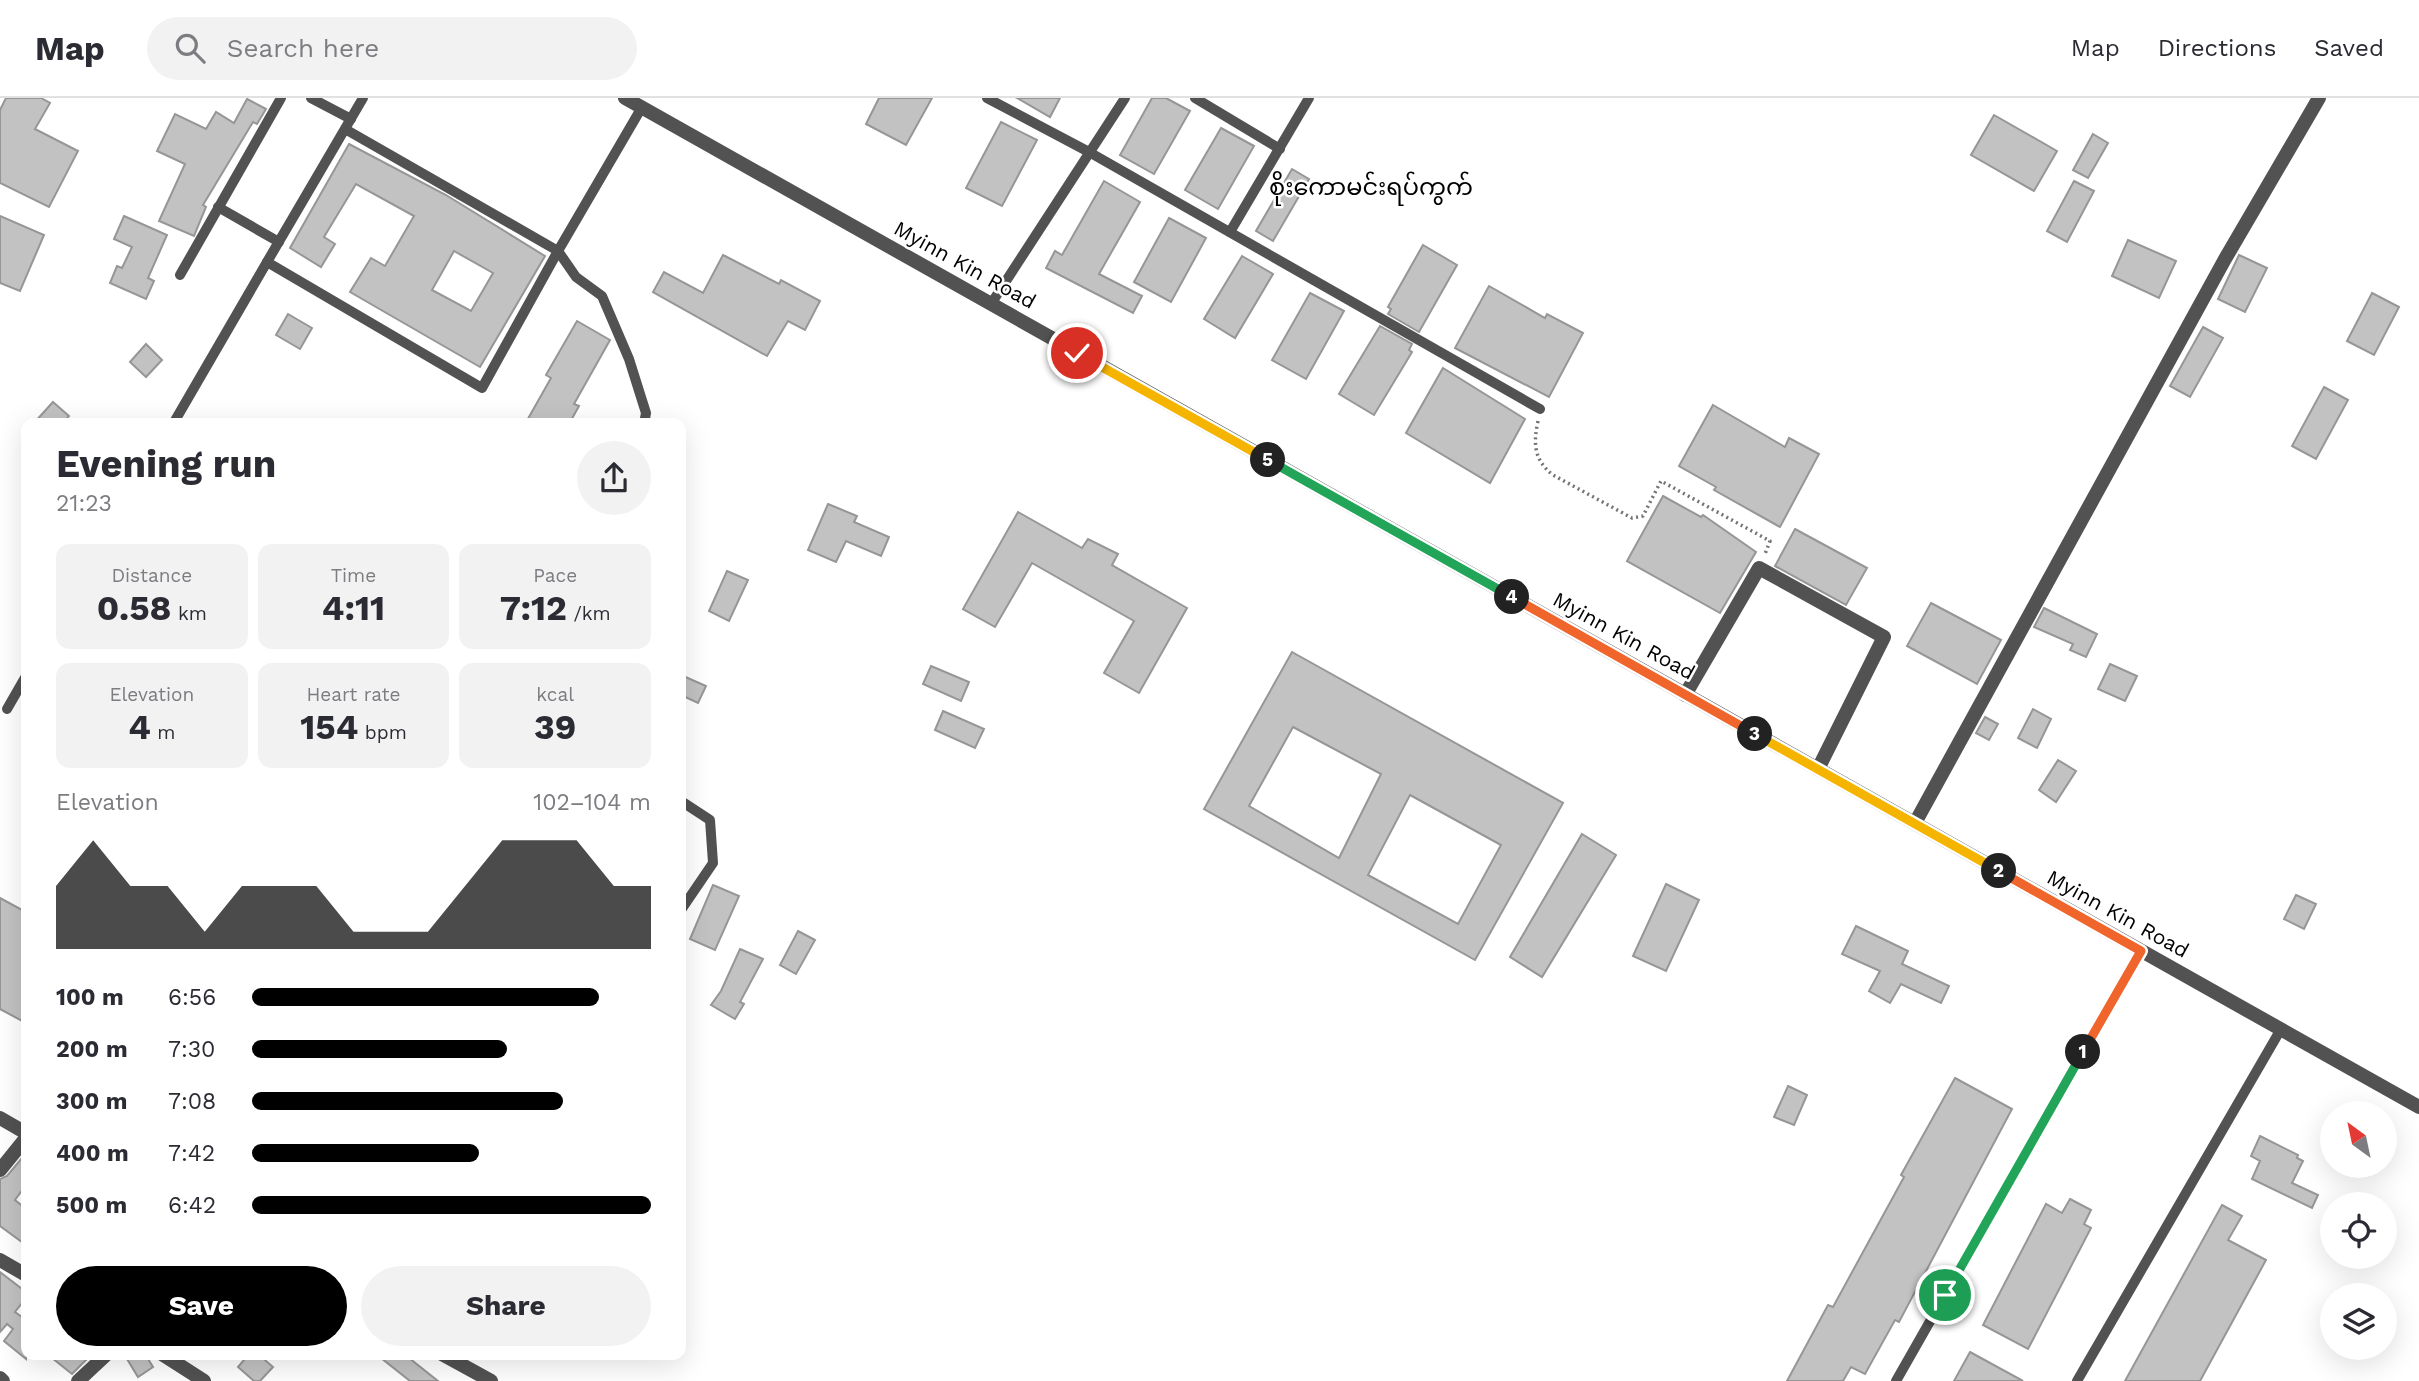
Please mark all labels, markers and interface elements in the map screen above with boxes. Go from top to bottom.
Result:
search box [147,17,637,80]
text: Map [35,29,105,68]
icon: search [171,29,209,67]
text: Search here [227,33,379,63]
text: Map [2071,34,2120,62]
text: Directions [2158,34,2276,62]
text: Saved [2314,34,2384,62]
district label: စိုးကောမင်းရပ်ကွက် [1269,171,1473,206]
street label: Myinn Kin Road [890,215,1041,314]
pin [1047,323,1107,383]
icon: check [1058,334,1096,372]
button: share [577,441,651,515]
text: Evening run [56,442,276,486]
pin: 5 [1250,442,1286,478]
text: 5 [1262,448,1273,471]
text: 21:23 [56,490,112,517]
text: Distance [111,564,192,587]
text: Time [331,564,376,587]
text: Pace [533,564,577,587]
pin: 4 [1494,580,1530,614]
text: 4 [1505,585,1518,608]
street label: Myinn Kin Road [1549,586,1700,685]
text: 0.58 [97,587,172,629]
text: 4:11 [322,587,385,629]
text: 7:12 [500,587,567,629]
text: km [172,602,207,625]
text: /km [567,602,611,625]
text: Elevation [109,683,194,706]
text: Heart rate [307,683,400,706]
text: kcal [536,683,574,706]
text: 4 [128,706,151,748]
text: 154 [300,706,358,748]
text: 39 [534,706,576,748]
pin: 3 [1738,716,1772,752]
text: m [151,721,175,744]
text: bpm [358,721,407,744]
text: 3 [1749,722,1760,745]
text: Elevation [56,789,159,816]
text: 102–104 m [533,789,651,816]
pin: 2 [1982,854,2016,888]
text: 2 [1993,859,2004,882]
street label: Myinn Kin Road [2043,864,2194,963]
text: 100 m [56,984,124,1011]
text: 6:56 [168,984,216,1011]
pin: 1 [2066,1034,2100,1070]
text: 200 m [56,1036,128,1063]
text: 7:30 [168,1036,215,1063]
text: 1 [2078,1040,2087,1063]
text: 300 m [56,1088,127,1115]
text: 7:08 [168,1088,216,1115]
north arrow [2320,1101,2398,1178]
map controls [2320,1101,2397,1360]
text: 400 m [56,1140,129,1167]
text: 7:42 [168,1140,215,1167]
text: 500 m [56,1192,127,1219]
text: 6:42 [168,1192,216,1219]
button: locate [2320,1192,2397,1269]
pin [1915,1265,1975,1325]
button: Save [56,1266,347,1346]
button: Share [361,1266,651,1346]
icon: arrive [1926,1276,1964,1314]
button: layers [2320,1283,2397,1360]

